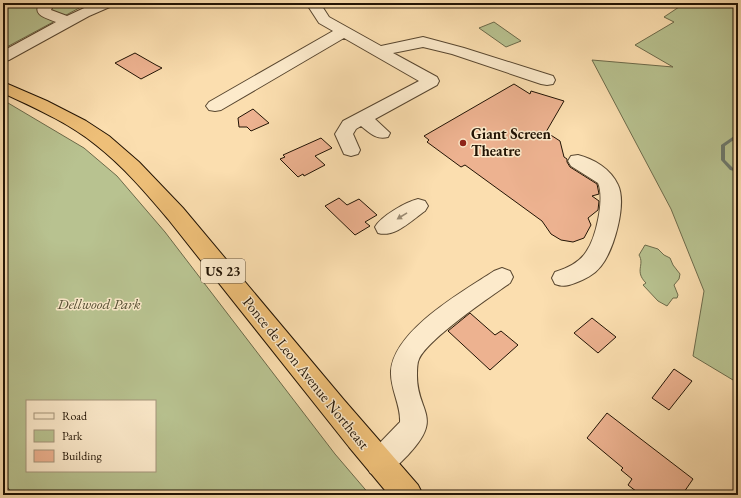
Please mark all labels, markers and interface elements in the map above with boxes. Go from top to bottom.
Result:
place label: Giant Screen Theatre [471,124,551,160]
marker: Giant Screen Theatre [458,138,468,148]
one-way arrow [396,213,408,220]
road number: US 23 [201,259,245,283]
street label: Ponce de Leon Avenue Northeast [239,293,374,453]
park label: Dellwood Park [56,294,141,313]
legend [26,400,156,472]
text: Road [62,408,88,424]
text: Park [62,428,83,444]
text: Building [62,448,103,464]

